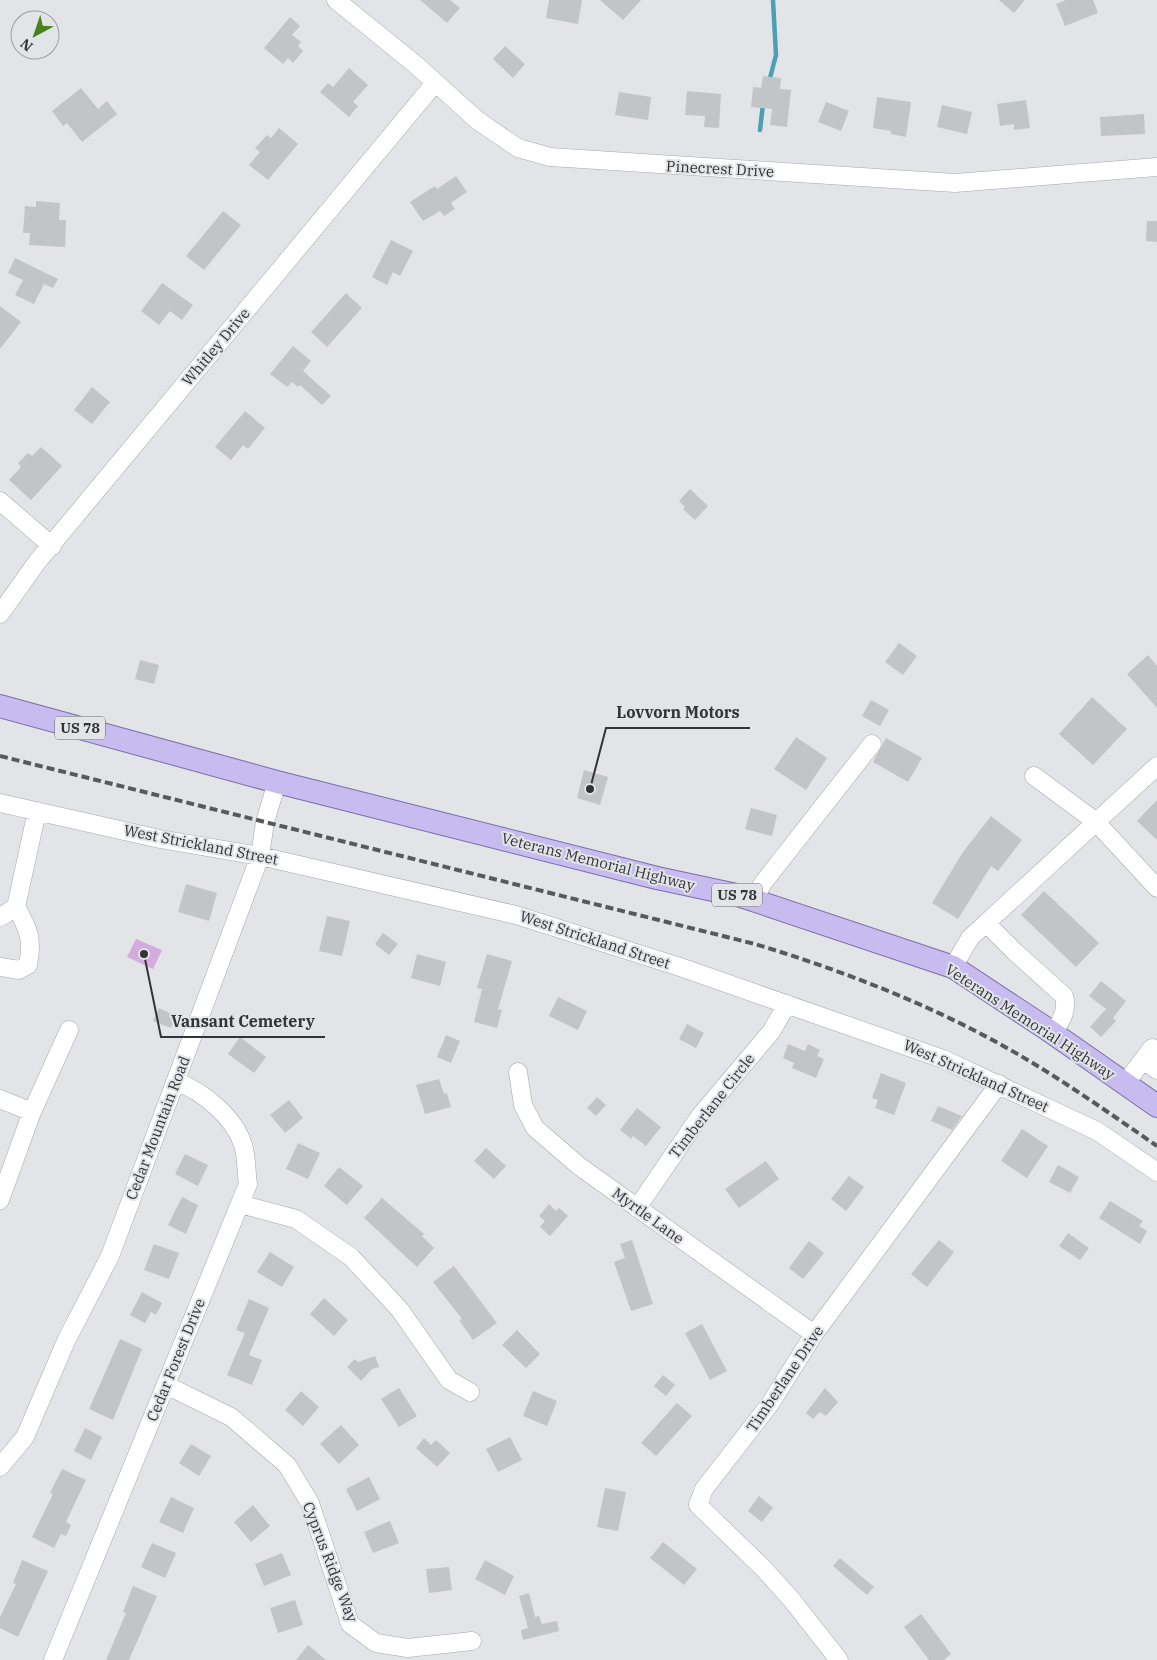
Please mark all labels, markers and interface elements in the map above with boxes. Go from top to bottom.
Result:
north arrow [10,10,60,60]
text: N [17,35,37,55]
street label: Pinecrest Drive [666,156,774,181]
street label: Whitley Drive [178,304,254,389]
callout: Lovvorn Motors [606,697,750,728]
text: Lovvorn Motors [616,702,740,722]
road number: US 78 [55,716,105,740]
street label: West Strickland Street [122,820,280,869]
street label: Veterans Memorial Highway [499,828,697,895]
road number: US 78 [712,884,762,906]
street label: West Strickland Street [518,906,673,973]
street label: Veterans Memorial Highway [942,960,1119,1084]
callout: Vansant Cemetery [161,1006,325,1037]
text: Vansant Cemetery [171,1011,316,1031]
street label: West Strickland Street [901,1035,1052,1116]
street label: Timberlane Circle [665,1049,758,1162]
street label: Cedar Mountain Road [121,1053,194,1202]
street label: Myrtle Lane [609,1183,688,1248]
street label: Cedar Forest Drive [142,1296,209,1424]
street label: Timberlane Drive [742,1322,827,1436]
street label: Cyprus Ridge Way [299,1499,362,1625]

